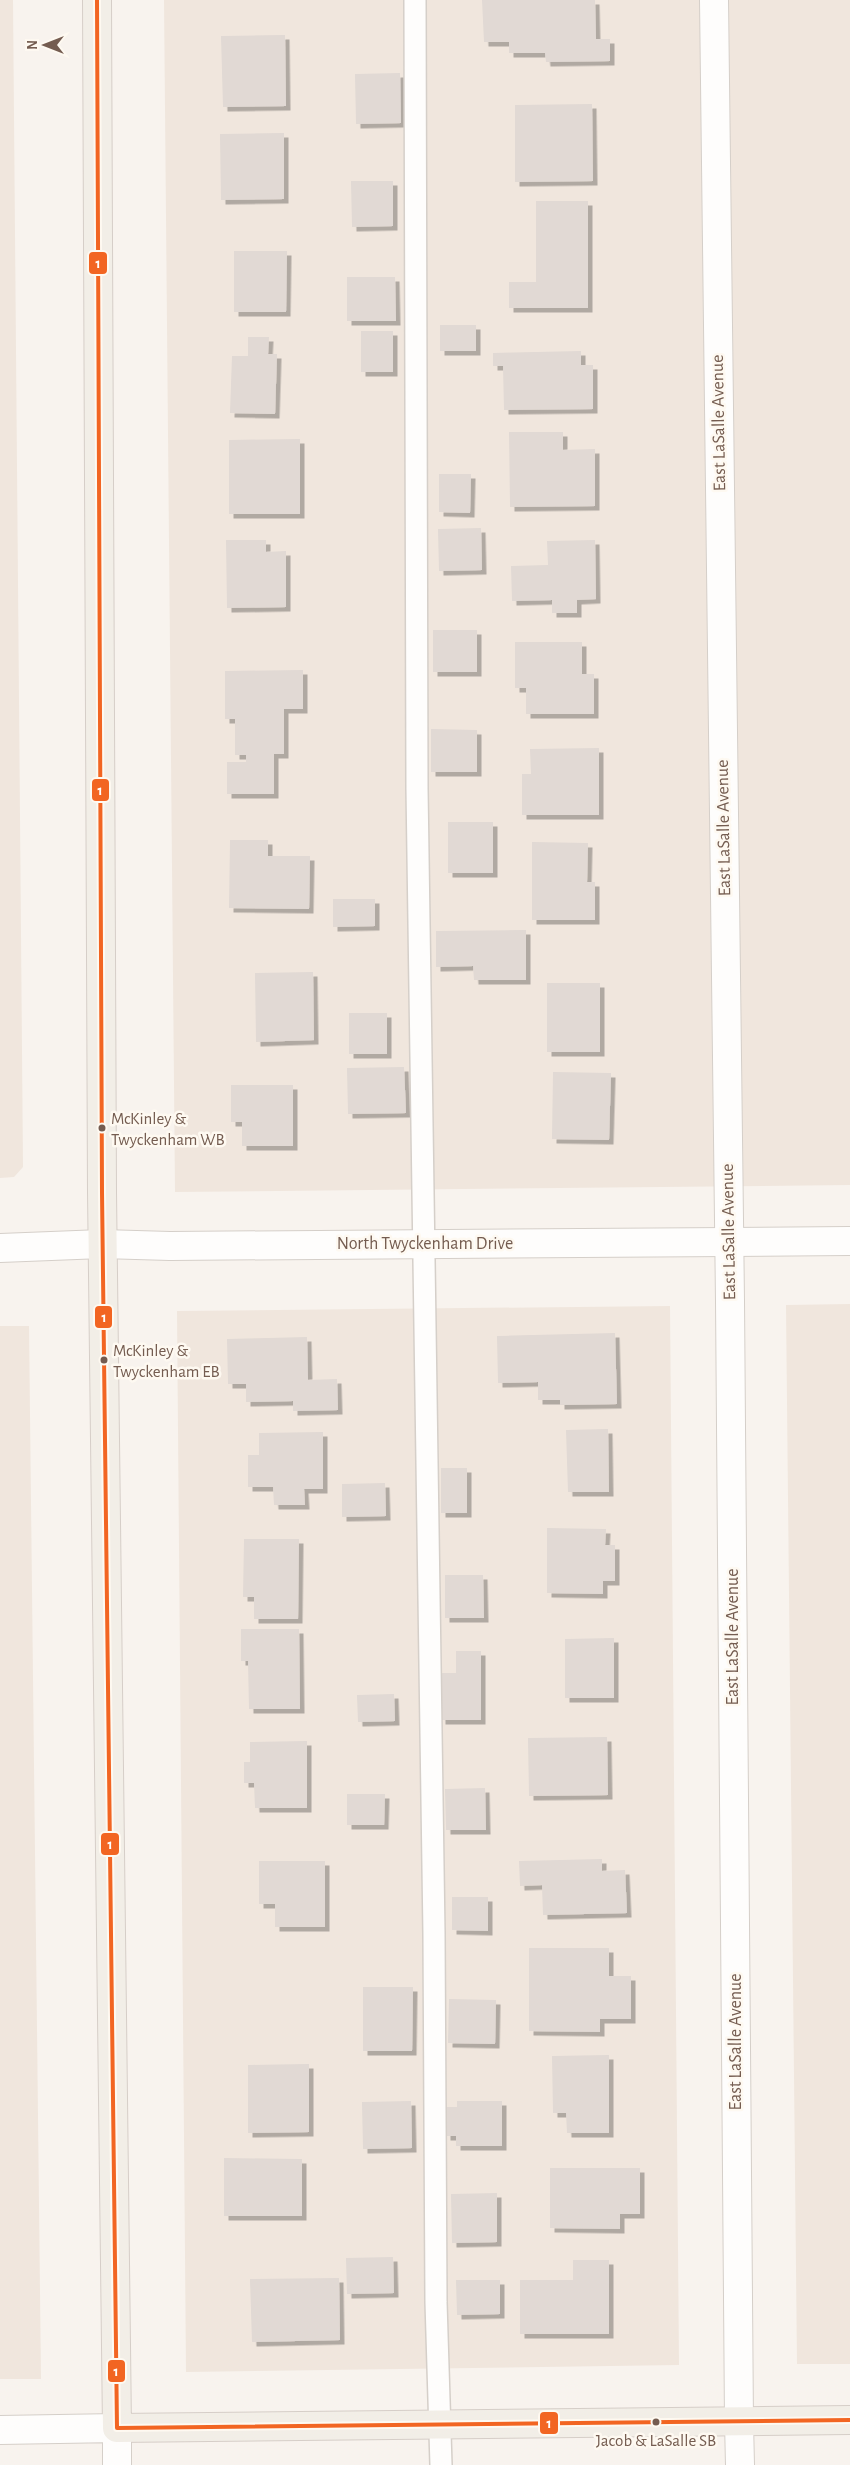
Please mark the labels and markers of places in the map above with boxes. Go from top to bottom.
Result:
place label: McKinley & Twyckenham WB [111,1110,225,1149]
marker: McKinley & Twyckenham WB [97,1123,107,1133]
place label: McKinley & Twyckenham EB [113,1342,220,1381]
marker: McKinley & Twyckenham EB [99,1355,109,1365]
marker: Jacob & LaSalle SB [651,2417,661,2427]
place label: Jacob & LaSalle SB [596,2432,716,2449]

